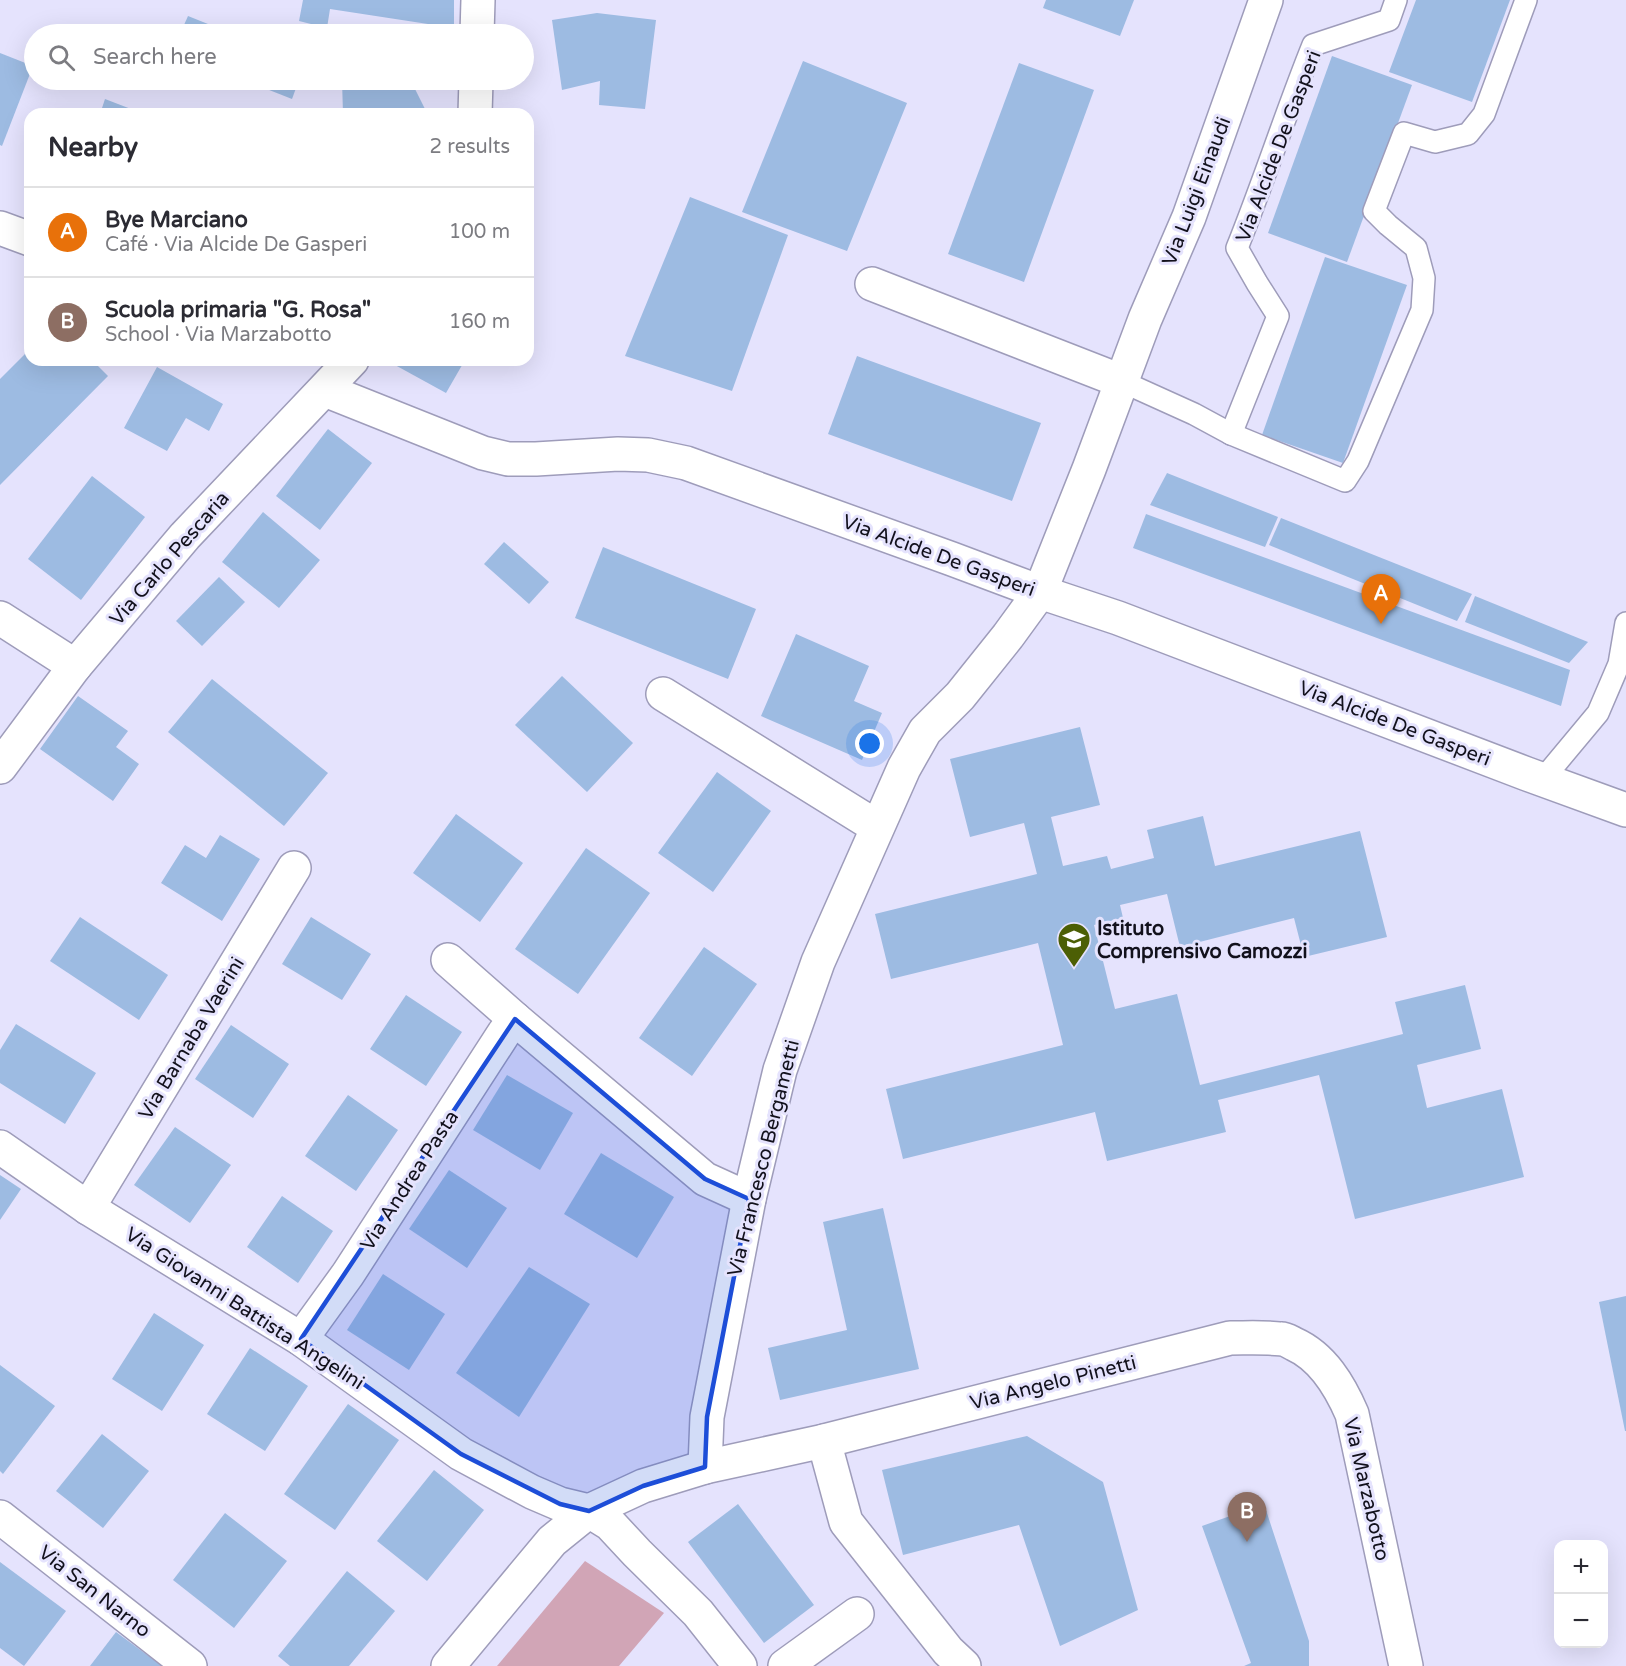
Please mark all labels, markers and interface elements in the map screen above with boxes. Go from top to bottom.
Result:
search box [24,24,534,90]
icon: search [45,41,78,74]
text: Search here [93,44,217,70]
street label: Via Alcide De Gasperi [1231,47,1327,246]
street label: Via Luigi Einaudi [1158,114,1236,269]
text: Nearby [48,132,138,163]
text: 2 results [430,135,510,159]
text: Bye Marciano [105,207,248,233]
text: A [60,220,75,244]
text: 100 m [449,220,510,244]
text: Café · Via Alcide De Gasperi [105,233,367,257]
text: Scuola primaria "G. Rosa" [105,297,371,323]
text: B [61,310,74,334]
text: 160 m [449,310,510,334]
text: School · Via Marzabotto [105,323,332,347]
street label: Via Carlo Pescaria [105,487,235,631]
street label: Via Alcide De Gasperi [839,510,1038,602]
pin: A [1362,574,1400,624]
street label: Via Alcide De Gasperi [1295,676,1494,772]
your location [855,729,884,758]
place label: Istituto Comprensivo Camozzi [1097,917,1308,964]
school or university icon: Istituto Comprensivo Camozzi [1056,921,1092,968]
street label: Via Barnaba Vaerini [134,953,250,1124]
street label: Via Francesco Bergametti [723,1037,805,1279]
street label: Via Andrea Pasta [356,1106,464,1255]
street label: Via Giovanni Battista Angelini [120,1222,369,1395]
street label: Via Angelo Pinetti [968,1351,1139,1415]
street label: Via Marzabotto [1338,1415,1394,1563]
pin: B [1228,1492,1266,1542]
map controls [1554,1540,1608,1648]
button: + [1554,1540,1608,1594]
street label: Via San Narno [34,1541,155,1643]
button: − [1554,1594,1608,1648]

